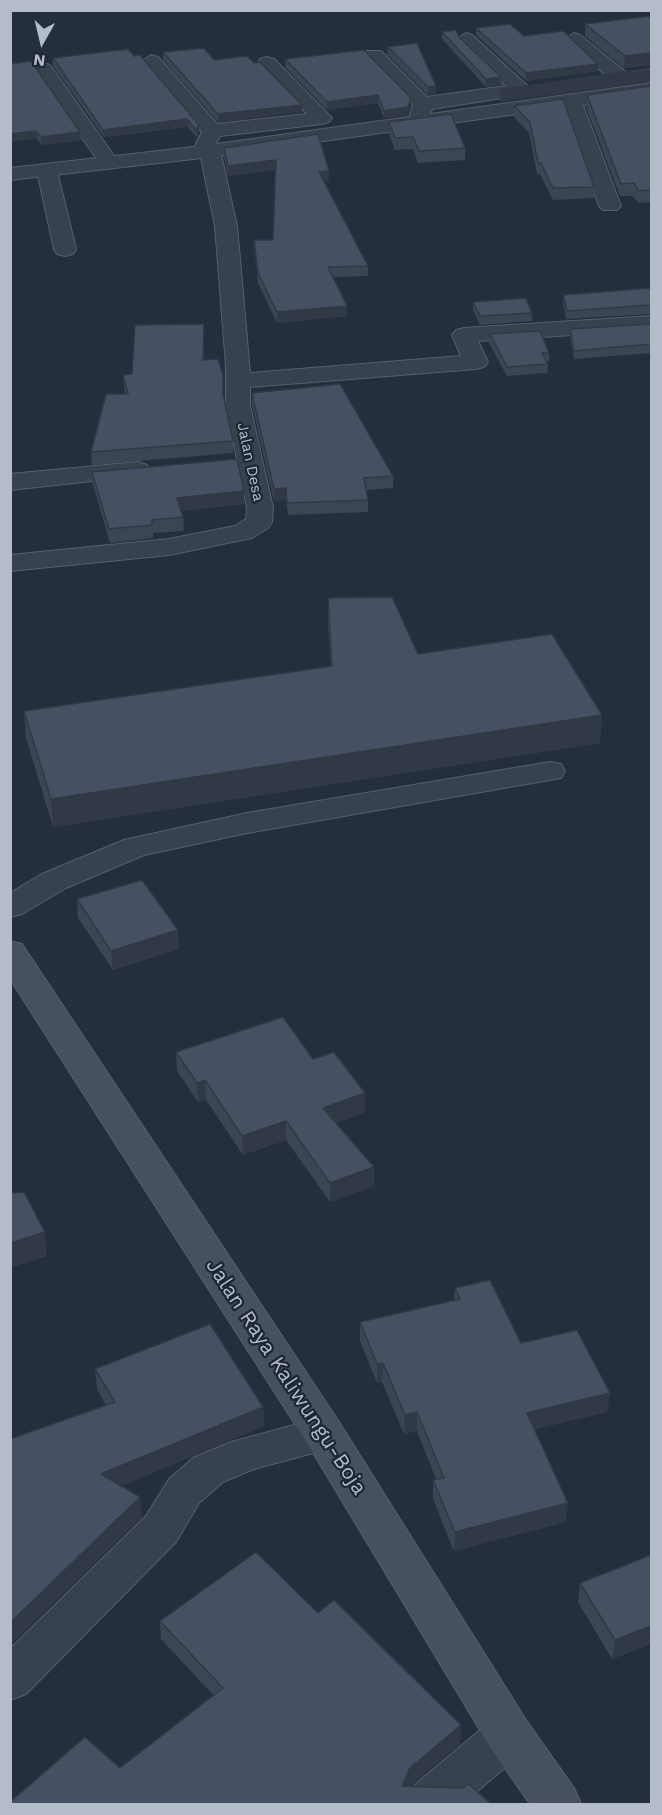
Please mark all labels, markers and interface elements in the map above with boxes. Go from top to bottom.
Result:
north arrow [12,12,72,72]
text: N [32,50,47,71]
street label: Jalan Desa [233,421,267,503]
street label: Jalan Raya Kaliwungu-Boja [200,1254,372,1500]

